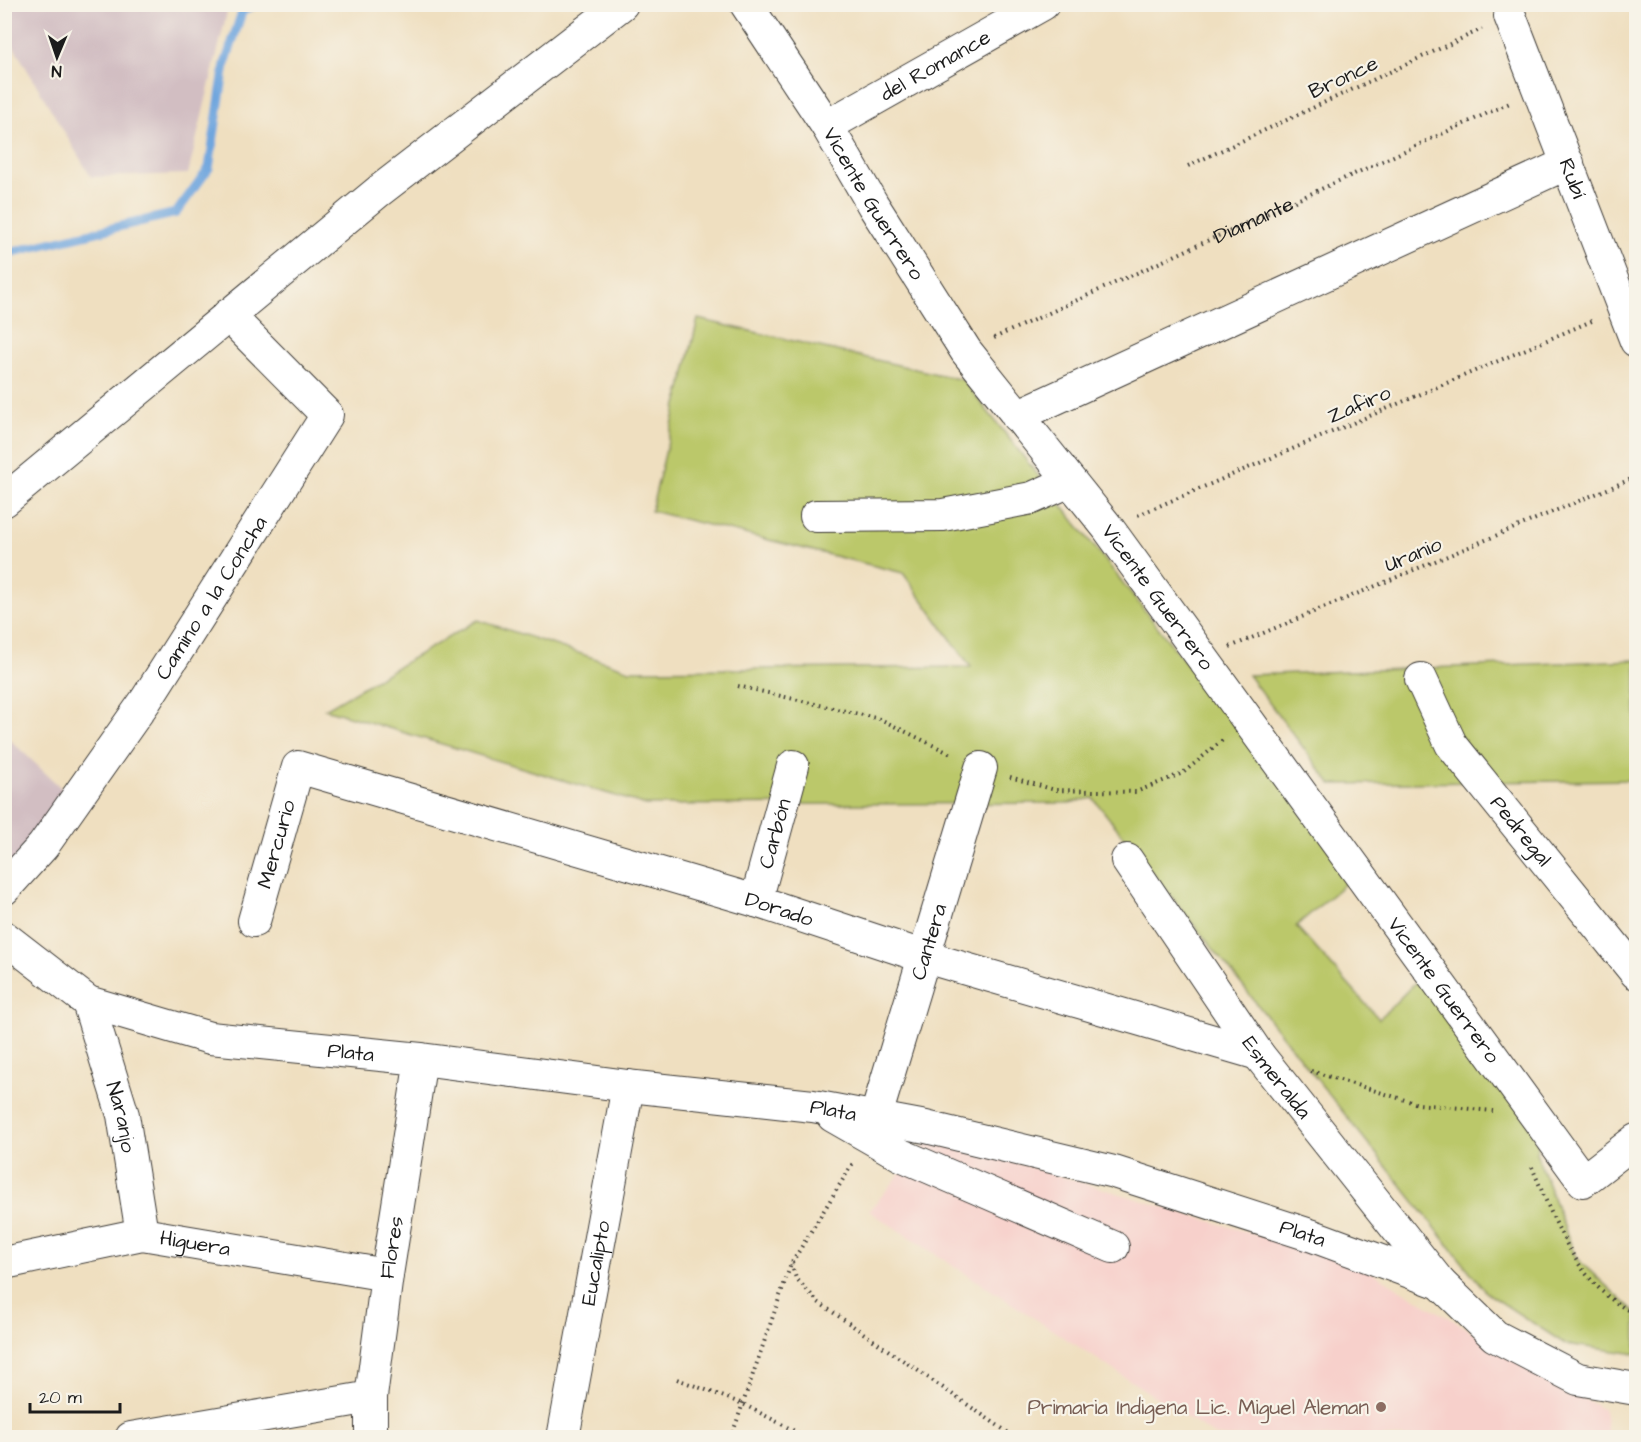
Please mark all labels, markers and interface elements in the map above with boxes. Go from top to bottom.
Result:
street label: del Romance [875,23,996,108]
north arrow [27,27,87,87]
street label: Bronce [1304,49,1383,106]
text: N [51,60,62,82]
street label: Vicente Guerrero [816,122,931,286]
street label: Rubí [1552,154,1594,203]
street label: Diamante [1209,189,1298,251]
street label: Zafiro [1323,378,1396,431]
street label: Camino a la Concha [149,510,274,685]
street label: Vicente Guerrero [1095,518,1221,676]
street label: Uranio [1380,529,1446,579]
street label: Pedregal [1483,789,1558,873]
street label: Carbón [752,795,798,872]
street label: Mercurio [250,796,303,892]
street label: Dorado [742,885,817,934]
street label: Cantera [904,900,954,984]
street label: Vicente Guerrero [1381,911,1507,1069]
street label: Esmeralda [1235,1030,1318,1125]
street label: Plata [326,1036,376,1069]
street label: Naranjo [98,1078,143,1155]
street label: Plata [808,1092,859,1129]
street label: Plata [1276,1212,1330,1255]
street label: Flores [373,1214,411,1281]
street label: Eucalipto [574,1218,618,1308]
street label: Higuera [158,1223,233,1264]
scale bar [30,1376,120,1414]
text: 20 m [39,1385,82,1410]
place label: Primaria Indigena Lic. Miguel Aleman [1027,1393,1369,1424]
marker: Primaria Indigena Lic. Miguel Aleman [1374,1400,1388,1414]

